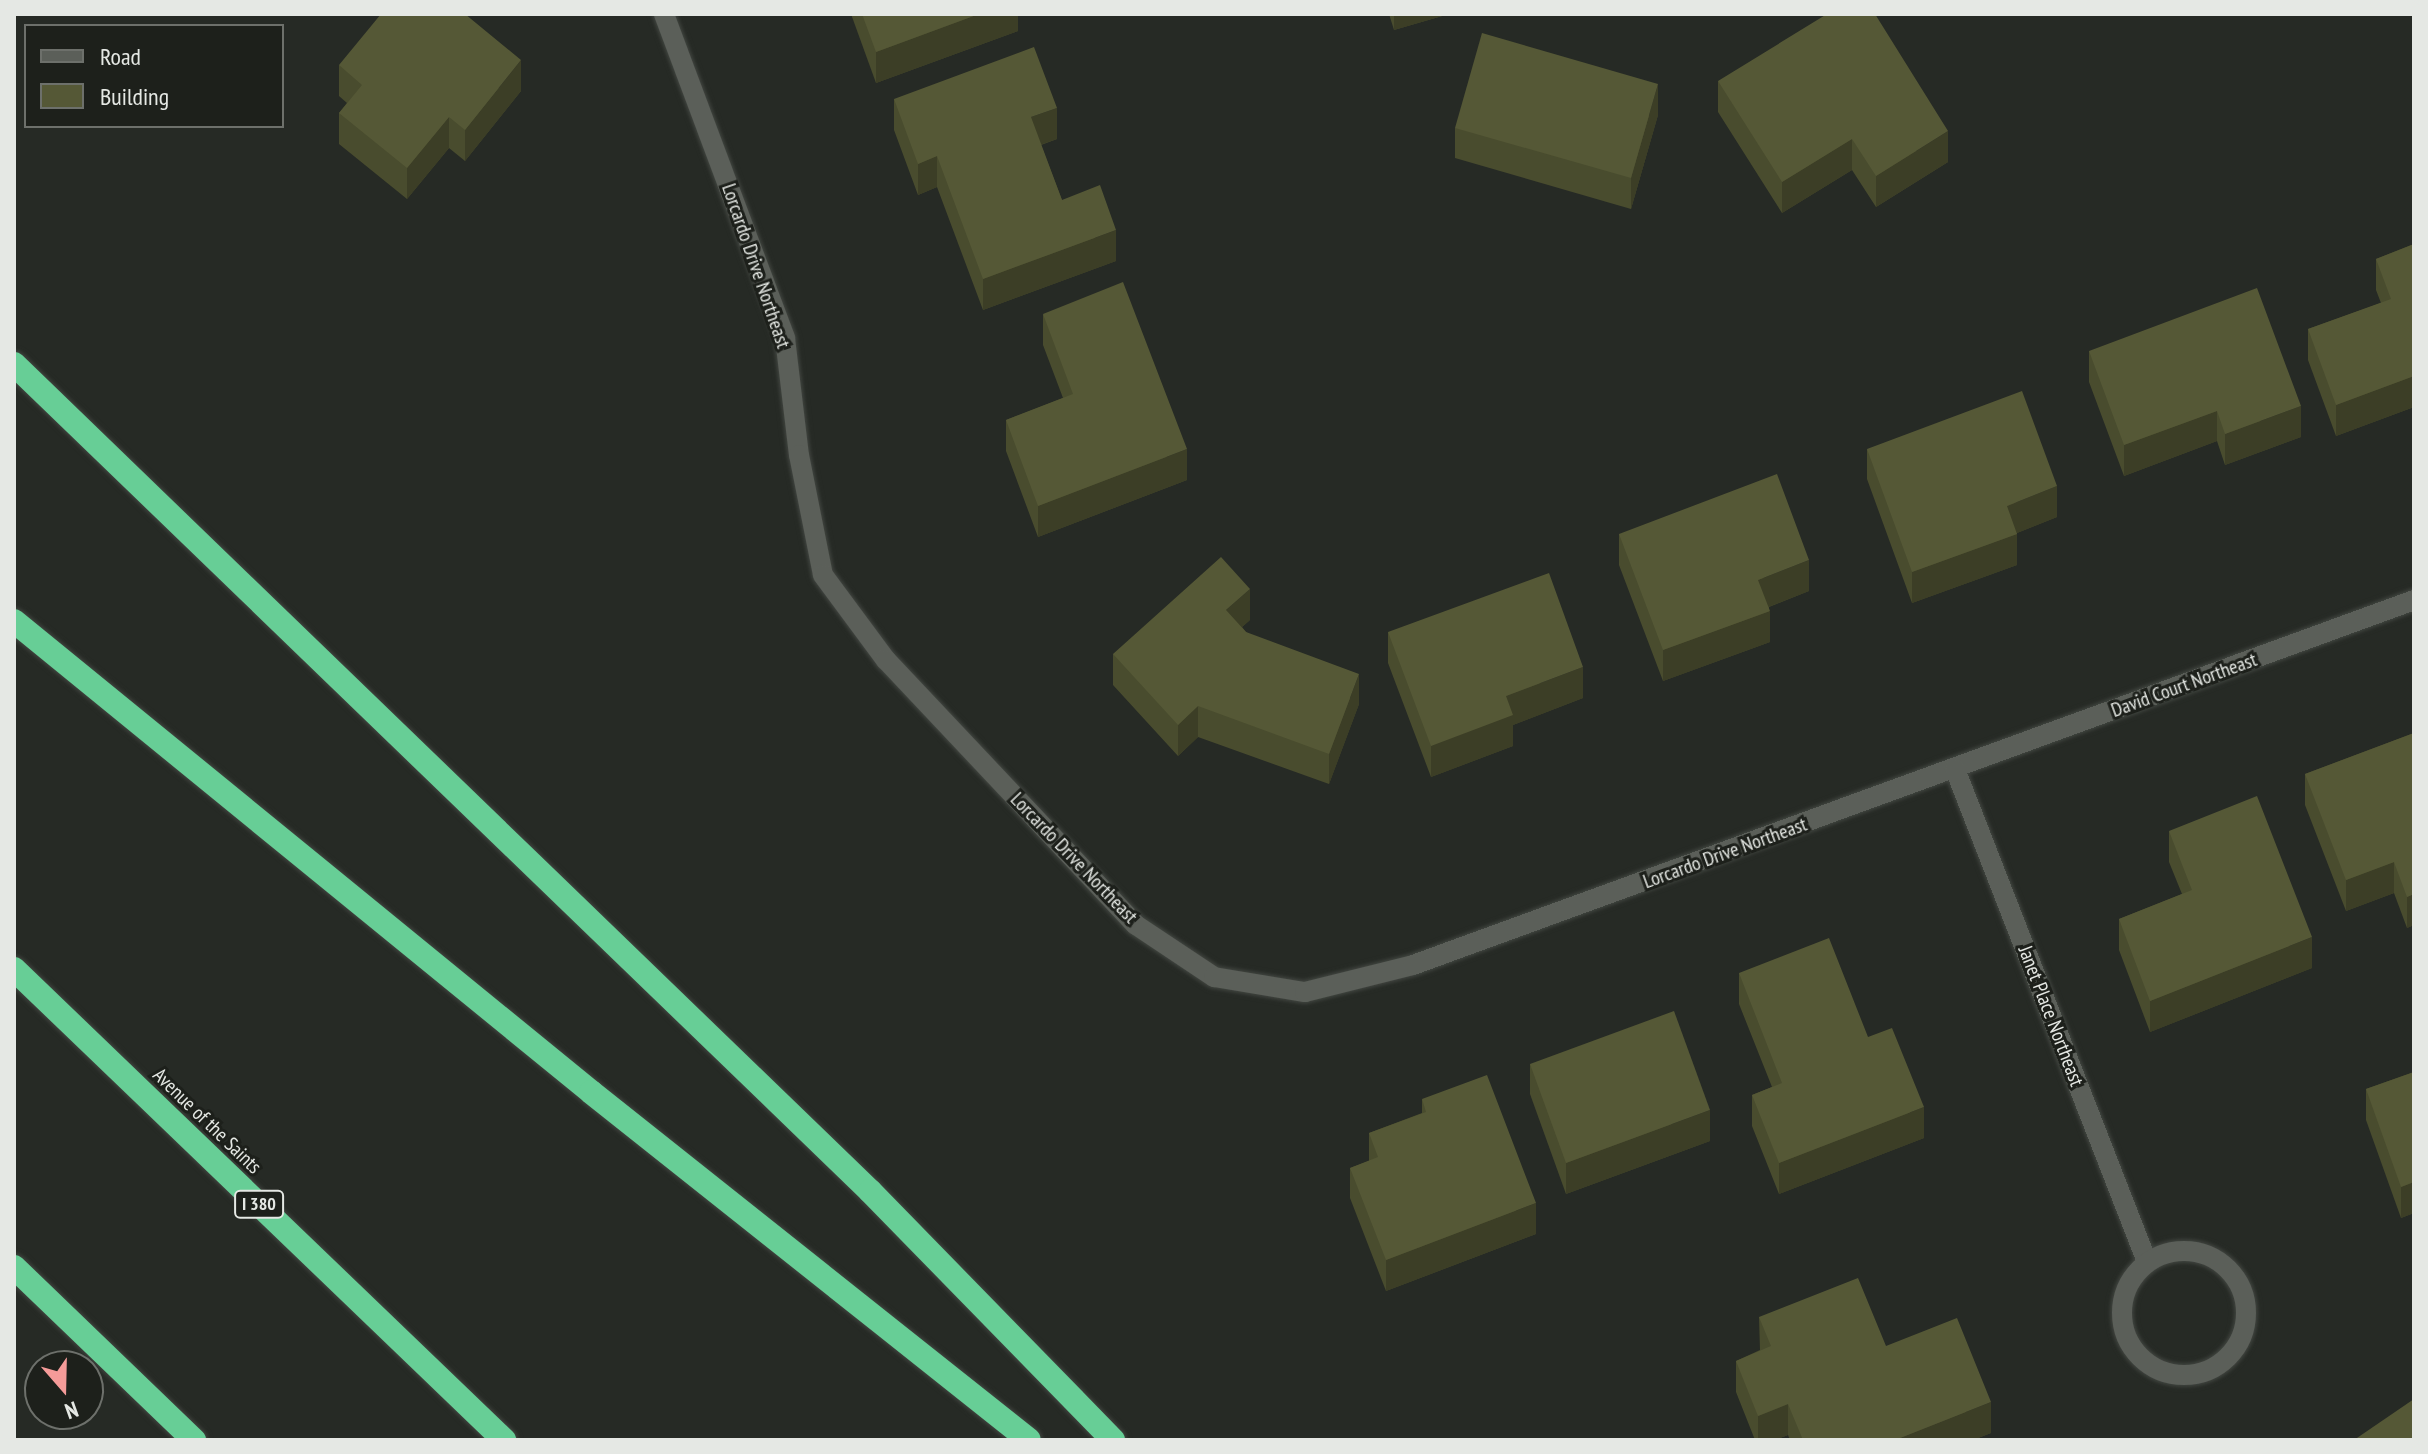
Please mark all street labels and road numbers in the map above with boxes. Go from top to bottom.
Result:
street label: Lorcardo Drive Northeast [717,181,795,351]
street label: David Court Northeast [2108,648,2260,722]
street label: Lorcardo Drive Northeast [1005,788,1143,928]
street label: Lorcardo Drive Northeast [1640,812,1810,894]
street label: Janet Place Northeast [2013,942,2089,1090]
street label: Avenue of the Saints [148,1063,266,1179]
road number: I 380 [233,1190,285,1218]

